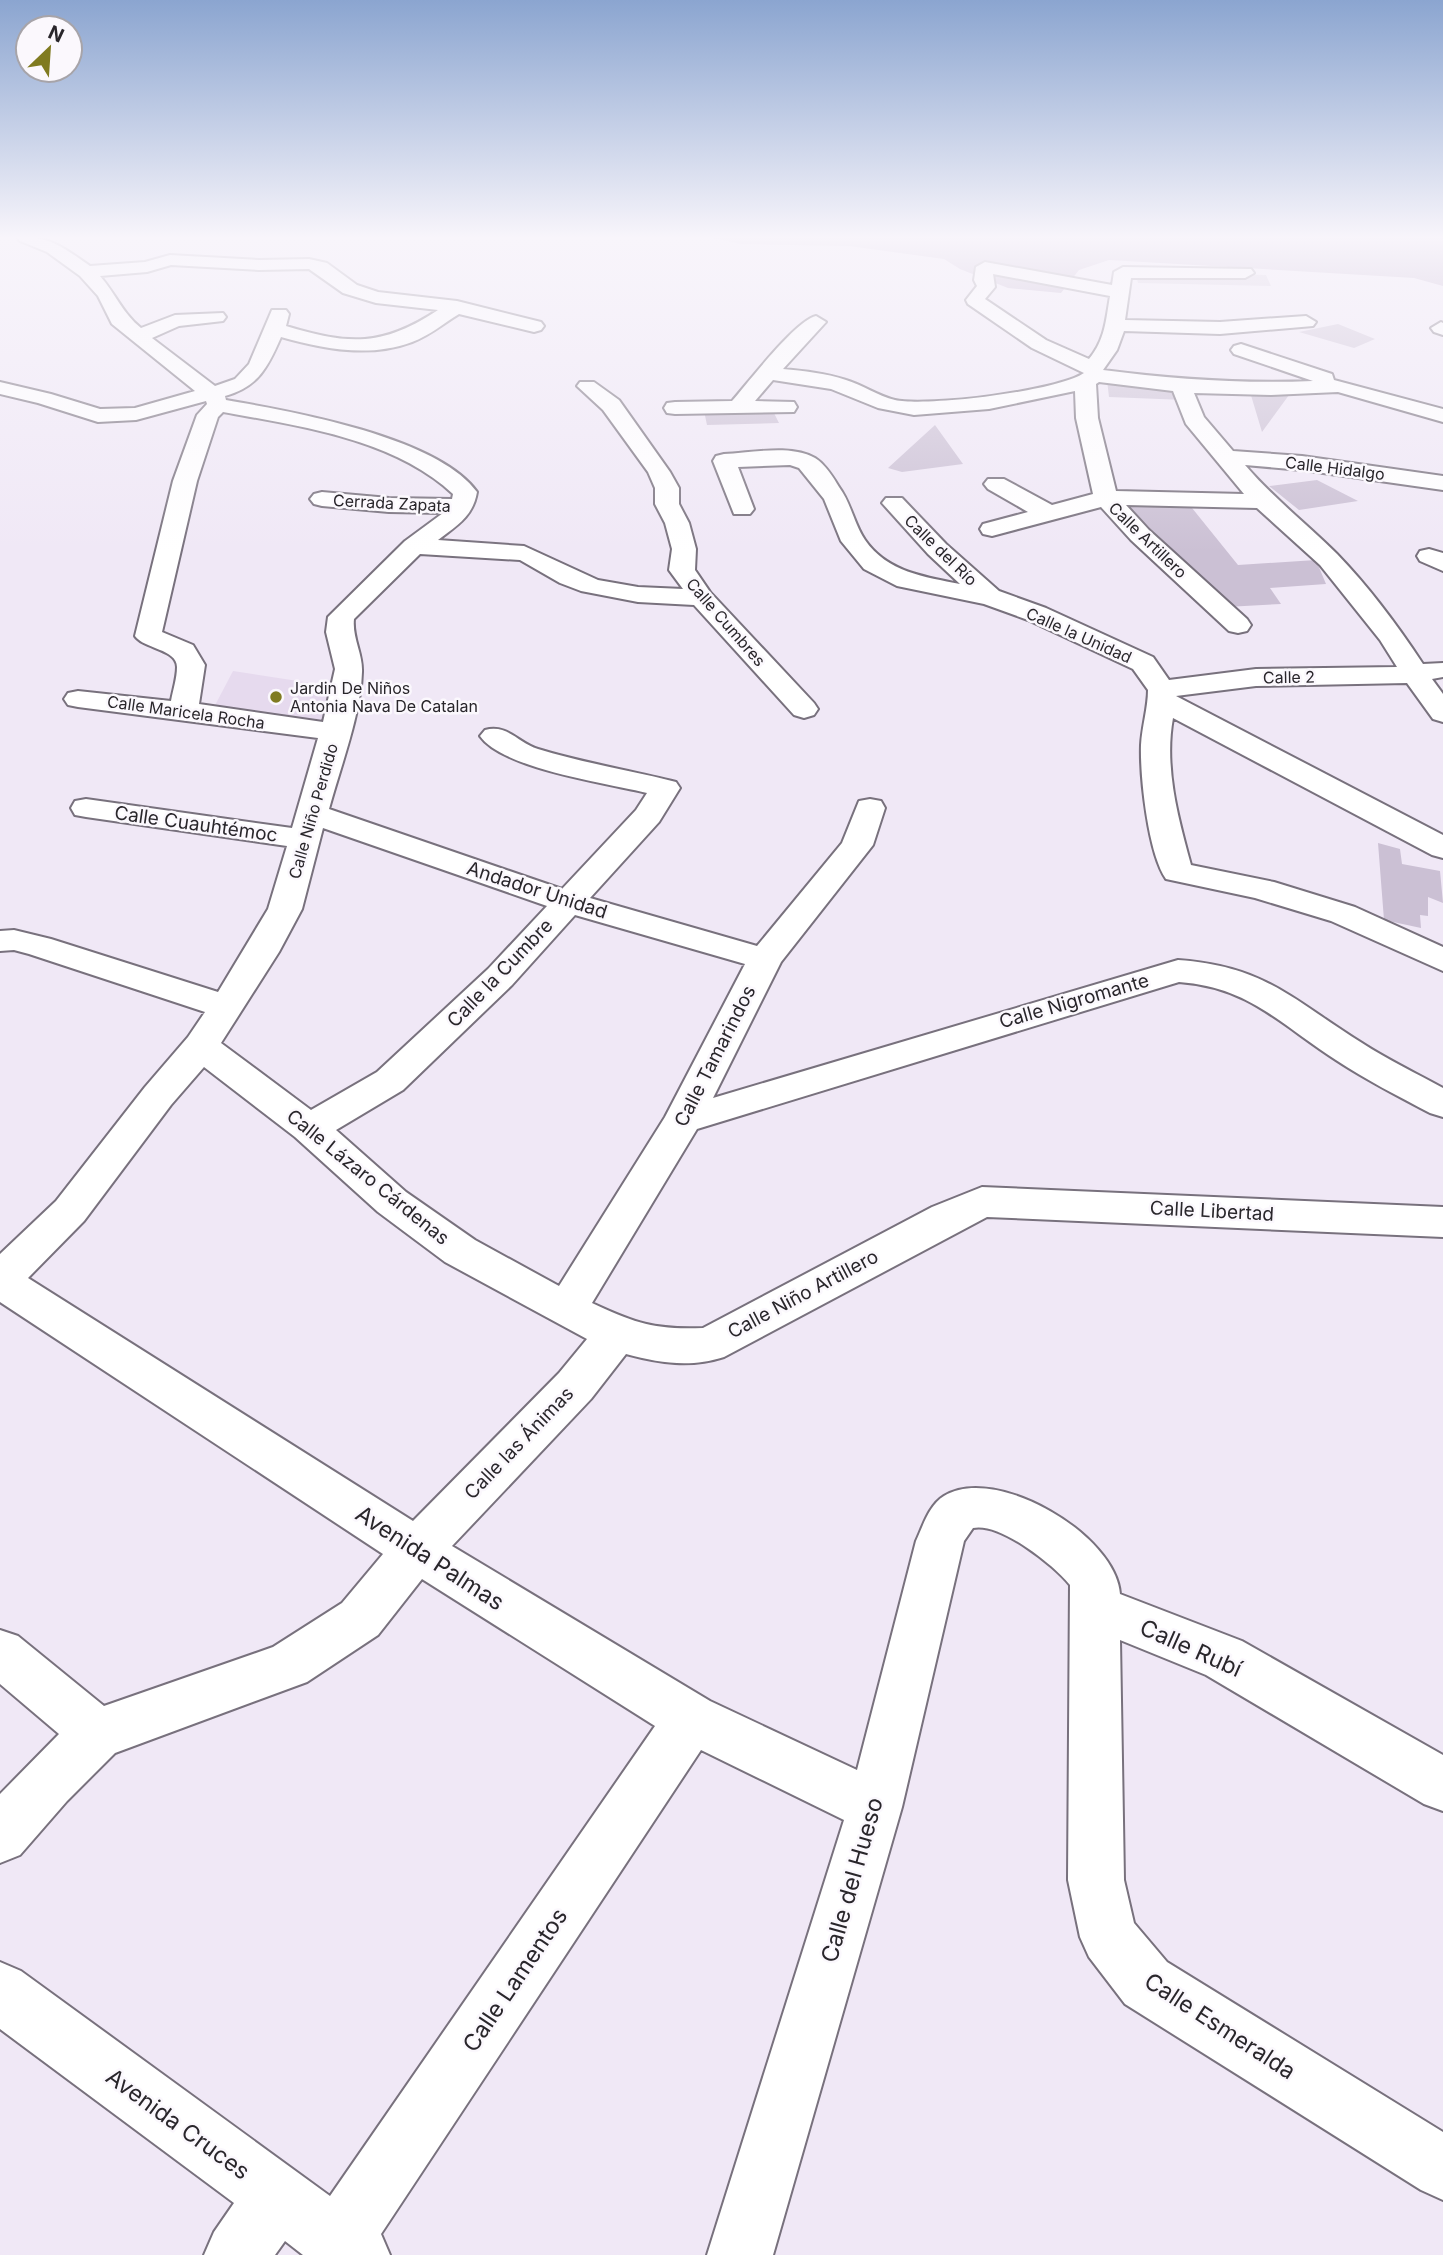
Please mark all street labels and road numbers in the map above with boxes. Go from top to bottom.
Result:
street label: Calle Hidalgo [1284,452,1386,484]
street label: Cerrada Zapata [333,490,451,516]
street label: Calle Artillero [1105,498,1191,582]
street label: Calle del Río [900,510,982,590]
street label: Calle Cumbres [682,574,770,670]
street label: Calle la Unidad [1023,603,1135,667]
street label: Calle 2 [1263,667,1315,687]
street label: Calle Maricela Rocha [106,691,266,733]
street label: Calle Niño Perdido [284,741,342,881]
street label: Calle Cuauhtémoc [113,801,279,847]
street label: Andador Unidad [464,856,610,924]
street label: Calle la Cumbre [442,914,558,1032]
street label: Calle Nigromante [997,969,1151,1033]
street label: Calle Tamarindos [669,982,761,1130]
street label: Calle Lázaro Cárdenas [282,1104,454,1250]
street label: Calle Libertad [1149,1196,1275,1226]
street label: Calle Niño Artillero [724,1245,882,1343]
street label: Calle las Ánimas [459,1381,578,1504]
street label: Avenida Palmas [351,1500,509,1616]
street label: Calle Rubí [1136,1613,1247,1683]
street label: Calle del Hueso [815,1794,889,1966]
street label: Calle Lamentos [457,1903,573,2057]
street label: Calle Esmeralda [1139,1967,1301,2085]
street label: Avenida Cruces [101,2063,255,2185]

